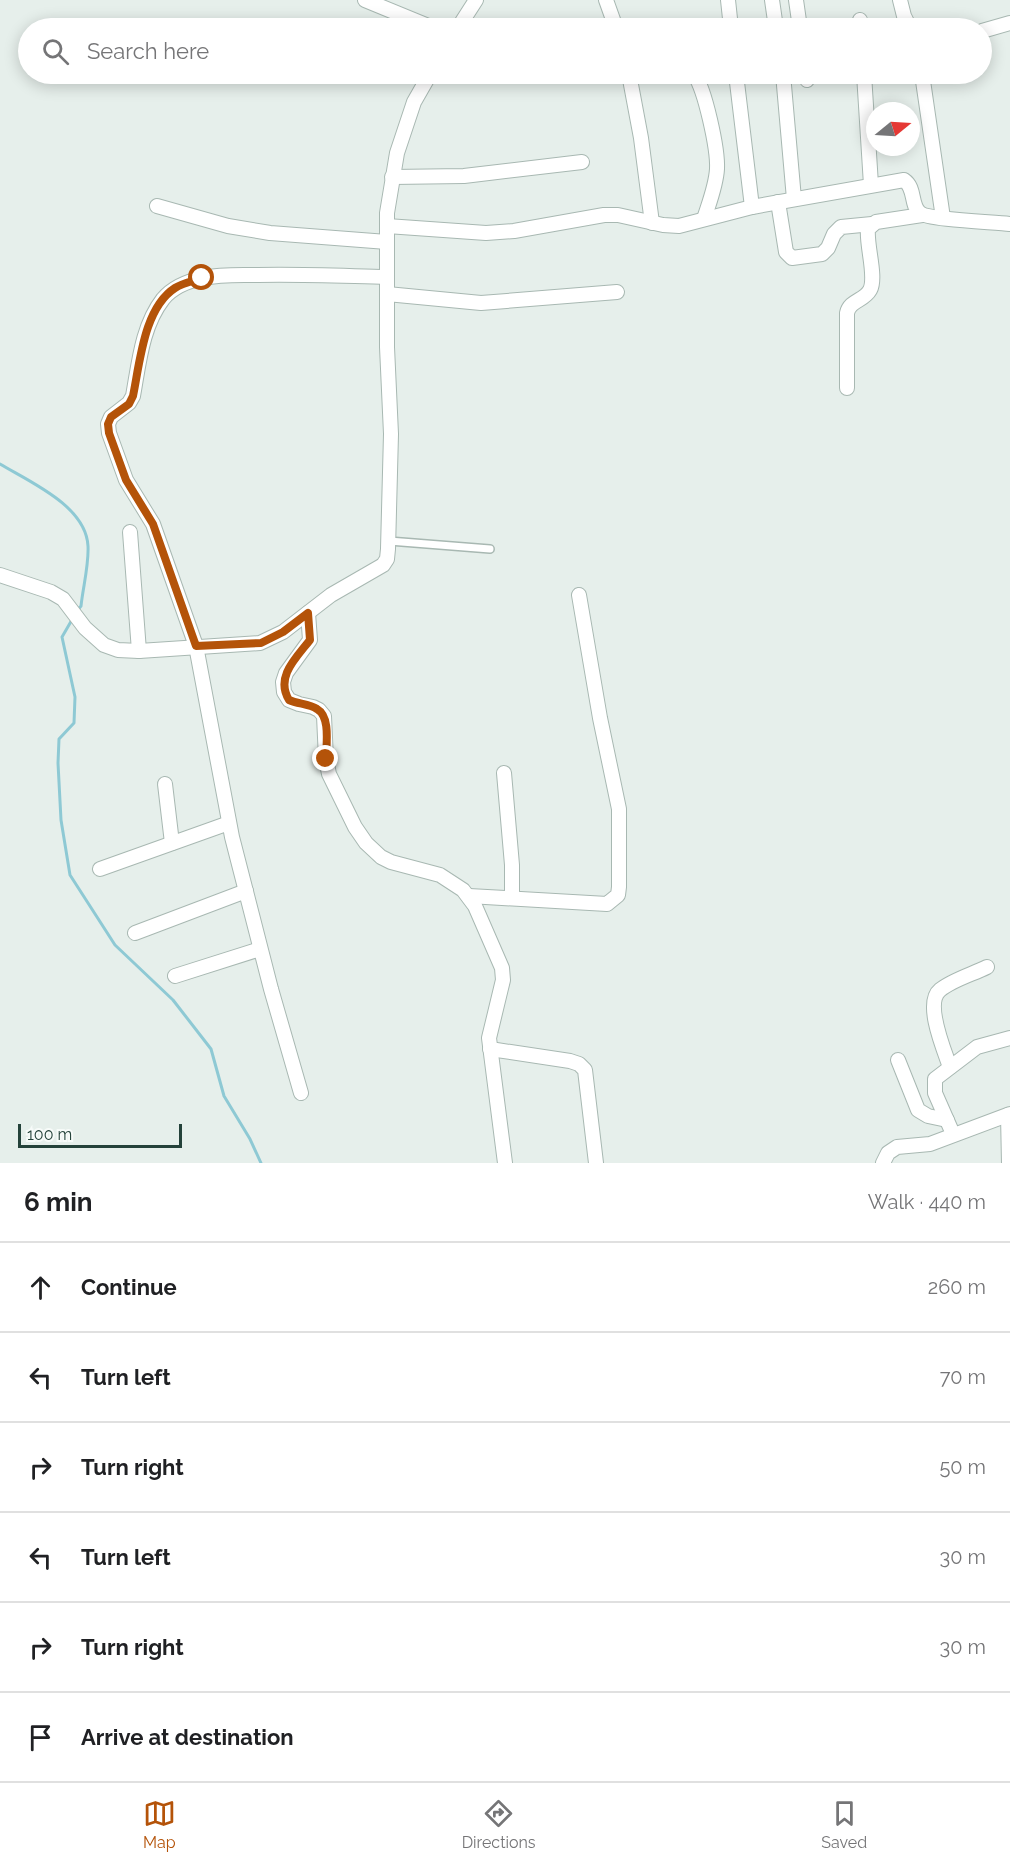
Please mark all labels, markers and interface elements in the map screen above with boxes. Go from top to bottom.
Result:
search box [18,18,992,84]
icon: search [39,35,72,68]
text: Search here [87,38,209,64]
north arrow [866,102,920,156]
route start [188,264,214,290]
route end [312,745,338,771]
scale bar [18,1121,182,1148]
text: 100 m [27,1125,72,1144]
text: 6 min [24,1187,93,1217]
text: Walk · 440 m [868,1190,986,1214]
icon: ahead [24,1271,57,1304]
text: Continue [81,1274,177,1300]
text: 260 m [928,1275,986,1299]
icon: left [24,1361,57,1394]
text: Turn left [81,1364,171,1390]
text: 70 m [940,1365,986,1389]
icon: right [24,1451,57,1484]
text: Turn right [81,1454,184,1480]
text: 50 m [939,1455,986,1479]
icon: left [24,1541,57,1574]
text: Turn left [81,1544,171,1570]
text: 30 m [940,1545,986,1569]
icon: right [24,1631,57,1664]
text: Turn right [81,1634,184,1660]
text: 30 m [940,1635,986,1659]
icon: arrive [24,1721,57,1754]
text: Arrive at destination [81,1724,294,1750]
tab: Map [143,1797,176,1852]
tab: Directions [462,1797,536,1852]
tab: Saved [821,1797,867,1852]

